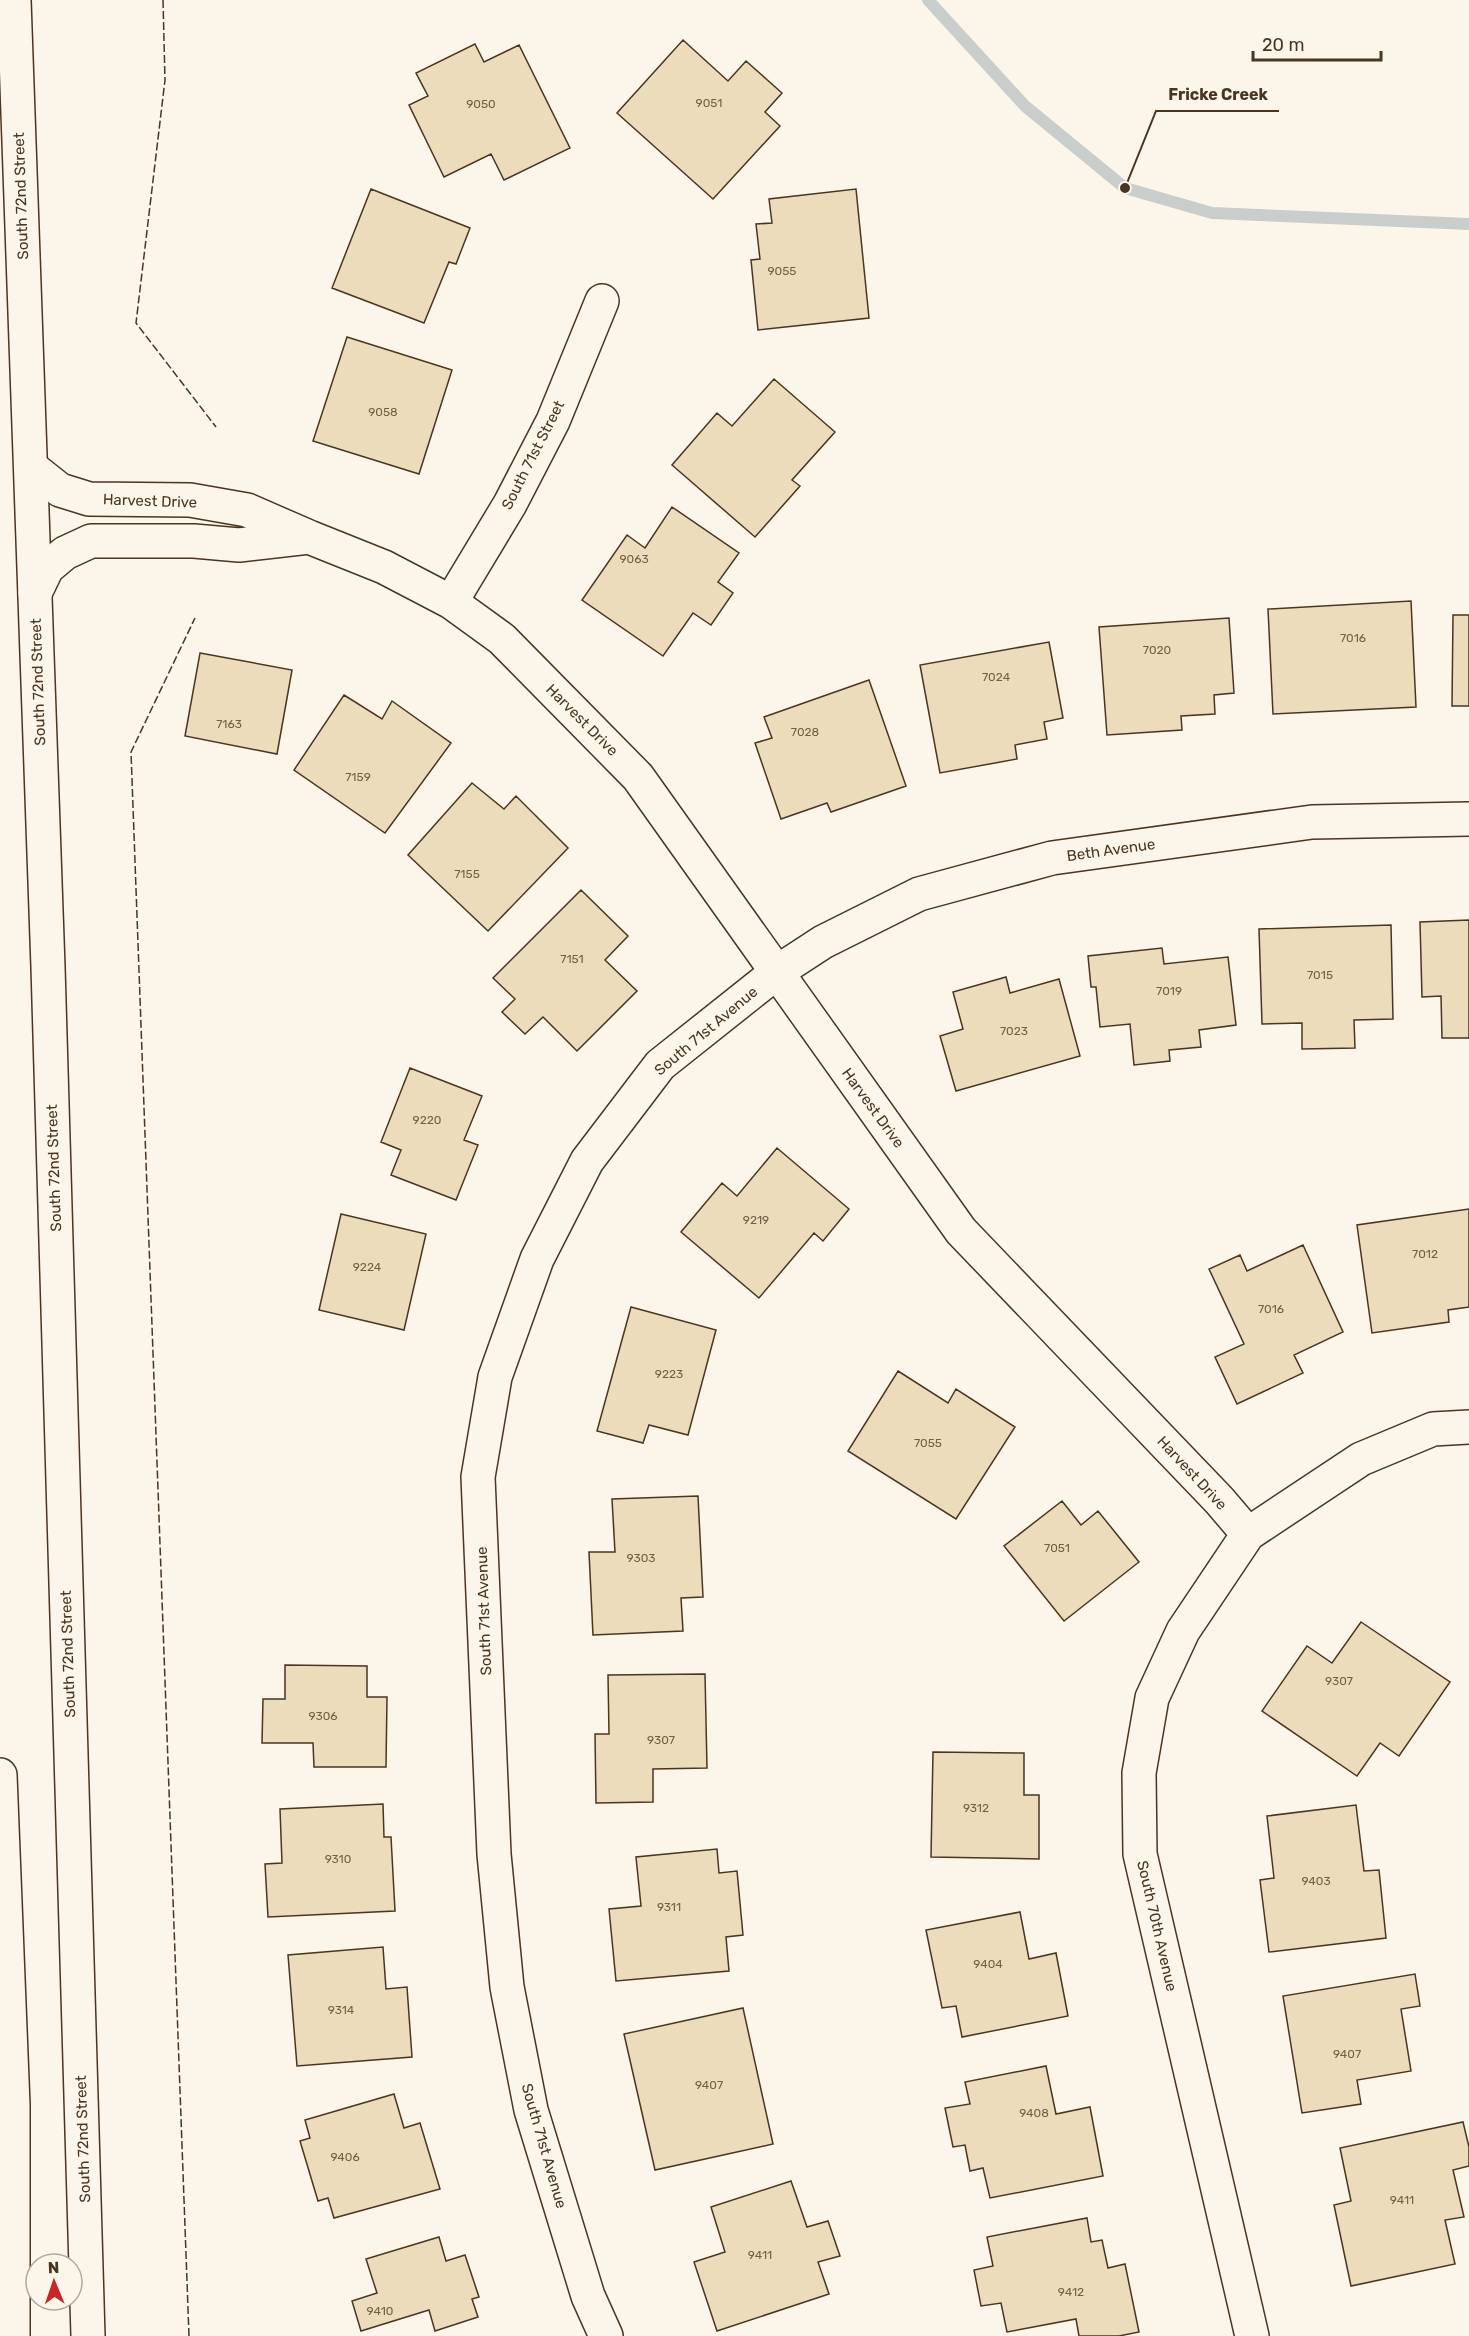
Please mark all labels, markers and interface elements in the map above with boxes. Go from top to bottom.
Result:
scale bar [1253,24,1380,62]
text: 20 m [1262,34,1304,56]
callout: Fricke Creek [1156,77,1279,111]
text: Fricke Creek [1168,85,1268,104]
house number: 9051 [696,96,722,110]
house number: 9050 [466,97,496,111]
street label: South 72nd Street [10,132,32,260]
house number: 9055 [768,264,797,278]
street label: South 71st Street [498,397,568,513]
house number: 9058 [368,405,398,419]
street label: Harvest Drive [103,490,197,512]
house number: 9063 [619,552,649,566]
street label: South 72nd Street [27,618,49,746]
house number: 7016 [1340,631,1366,645]
house number: 7020 [1143,643,1171,657]
house number: 7024 [982,670,1011,684]
street label: Harvest Drive [542,680,622,760]
house number: 7163 [216,717,242,731]
house number: 7028 [791,725,819,739]
house number: 7159 [345,770,371,784]
street label: Beth Avenue [1066,835,1156,865]
house number: 7155 [454,867,480,881]
house number: 7151 [560,952,584,966]
house number: 7015 [1307,968,1333,982]
street label: South 71st Avenue [651,983,761,1079]
house number: 7019 [1156,984,1182,998]
house number: 7023 [1000,1024,1028,1038]
street label: Harvest Drive [838,1065,908,1151]
street label: South 72nd Street [43,1104,65,1232]
house number: 9220 [413,1113,441,1127]
house number: 9219 [743,1213,769,1227]
house number: 7012 [1412,1247,1438,1261]
house number: 9224 [353,1260,382,1274]
house number: 7016 [1258,1302,1284,1316]
house number: 9223 [655,1367,683,1381]
street label: Harvest Drive [1153,1432,1231,1514]
house number: 7055 [914,1436,942,1450]
house number: 7051 [1044,1541,1070,1555]
street label: South 71st Avenue [473,1546,495,1676]
house number: 9303 [627,1551,655,1565]
street label: South 72nd Street [57,1590,79,1718]
house number: 9307 [1325,1674,1353,1688]
house number: 9306 [309,1709,338,1723]
house number: 9307 [647,1733,675,1747]
house number: 9312 [963,1801,989,1815]
house number: 9310 [325,1852,351,1866]
street label: South 70th Avenue [1133,1859,1181,1993]
house number: 9403 [1301,1874,1331,1888]
house number: 9311 [657,1900,681,1914]
house number: 9404 [973,1957,1003,1971]
house number: 9314 [328,2003,355,2017]
house number: 9407 [1333,2047,1361,2061]
street label: South 72nd Street [72,2075,94,2203]
house number: 9407 [695,2078,723,2092]
street label: South 71st Avenue [518,2081,570,2211]
house number: 9408 [1019,2106,1049,2120]
house number: 9406 [330,2150,360,2164]
house number: 9411 [1390,2193,1414,2207]
house number: 9411 [748,2248,772,2262]
north arrow [24,2252,84,2312]
text: N [47,2258,60,2277]
house number: 9412 [1058,2285,1084,2299]
house number: 9410 [367,2304,393,2318]

